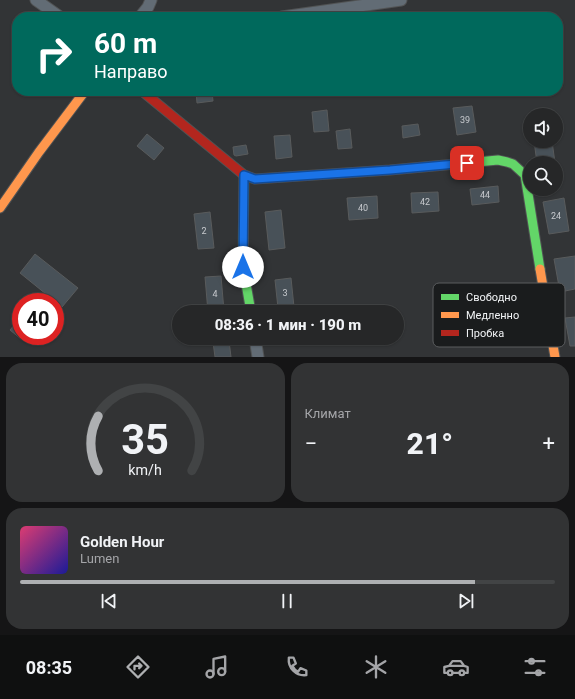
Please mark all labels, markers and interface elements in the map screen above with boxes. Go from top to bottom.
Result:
text: 60 m [94,27,157,60]
icon: right [28,28,80,80]
text: Направо [94,61,167,82]
map controls [523,108,563,196]
button: sound [523,108,563,148]
house number: 39 [460,115,470,125]
pin [450,146,484,180]
icon: arrive [456,152,478,174]
button: search [523,156,563,196]
house number: 44 [480,190,490,200]
house number: 42 [420,197,430,207]
house number: 40 [358,203,368,213]
house number: 24 [551,211,561,221]
house number: 2 [201,226,207,236]
position arrow [222,246,264,288]
legend [433,283,565,347]
house number: 3 [282,288,288,298]
house number: 4 [212,289,218,299]
text: Свободно [466,291,517,304]
speed limit sign: 40 [12,293,64,345]
text: Медленно [466,309,519,322]
text: 08:36 · 1 мин · 190 m [215,316,361,334]
text: Пробка [466,327,504,340]
text: Климат [305,406,351,421]
text: 35 [121,414,169,463]
text: 21° [407,426,453,461]
text: − [305,431,317,456]
text: + [543,431,555,456]
text: km/h [128,461,162,477]
text: Golden Hour [80,533,164,551]
text: Lumen [80,551,119,566]
icon: previous [98,590,120,612]
icon: pause [276,590,298,612]
icon: next [455,590,477,612]
icon: directions [124,653,152,681]
icon: music [203,653,231,681]
icon: phone [283,653,311,681]
icon: climate [362,653,390,681]
icon: car [442,653,470,681]
icon: filters [521,653,549,681]
text: 08:35 [26,657,72,678]

